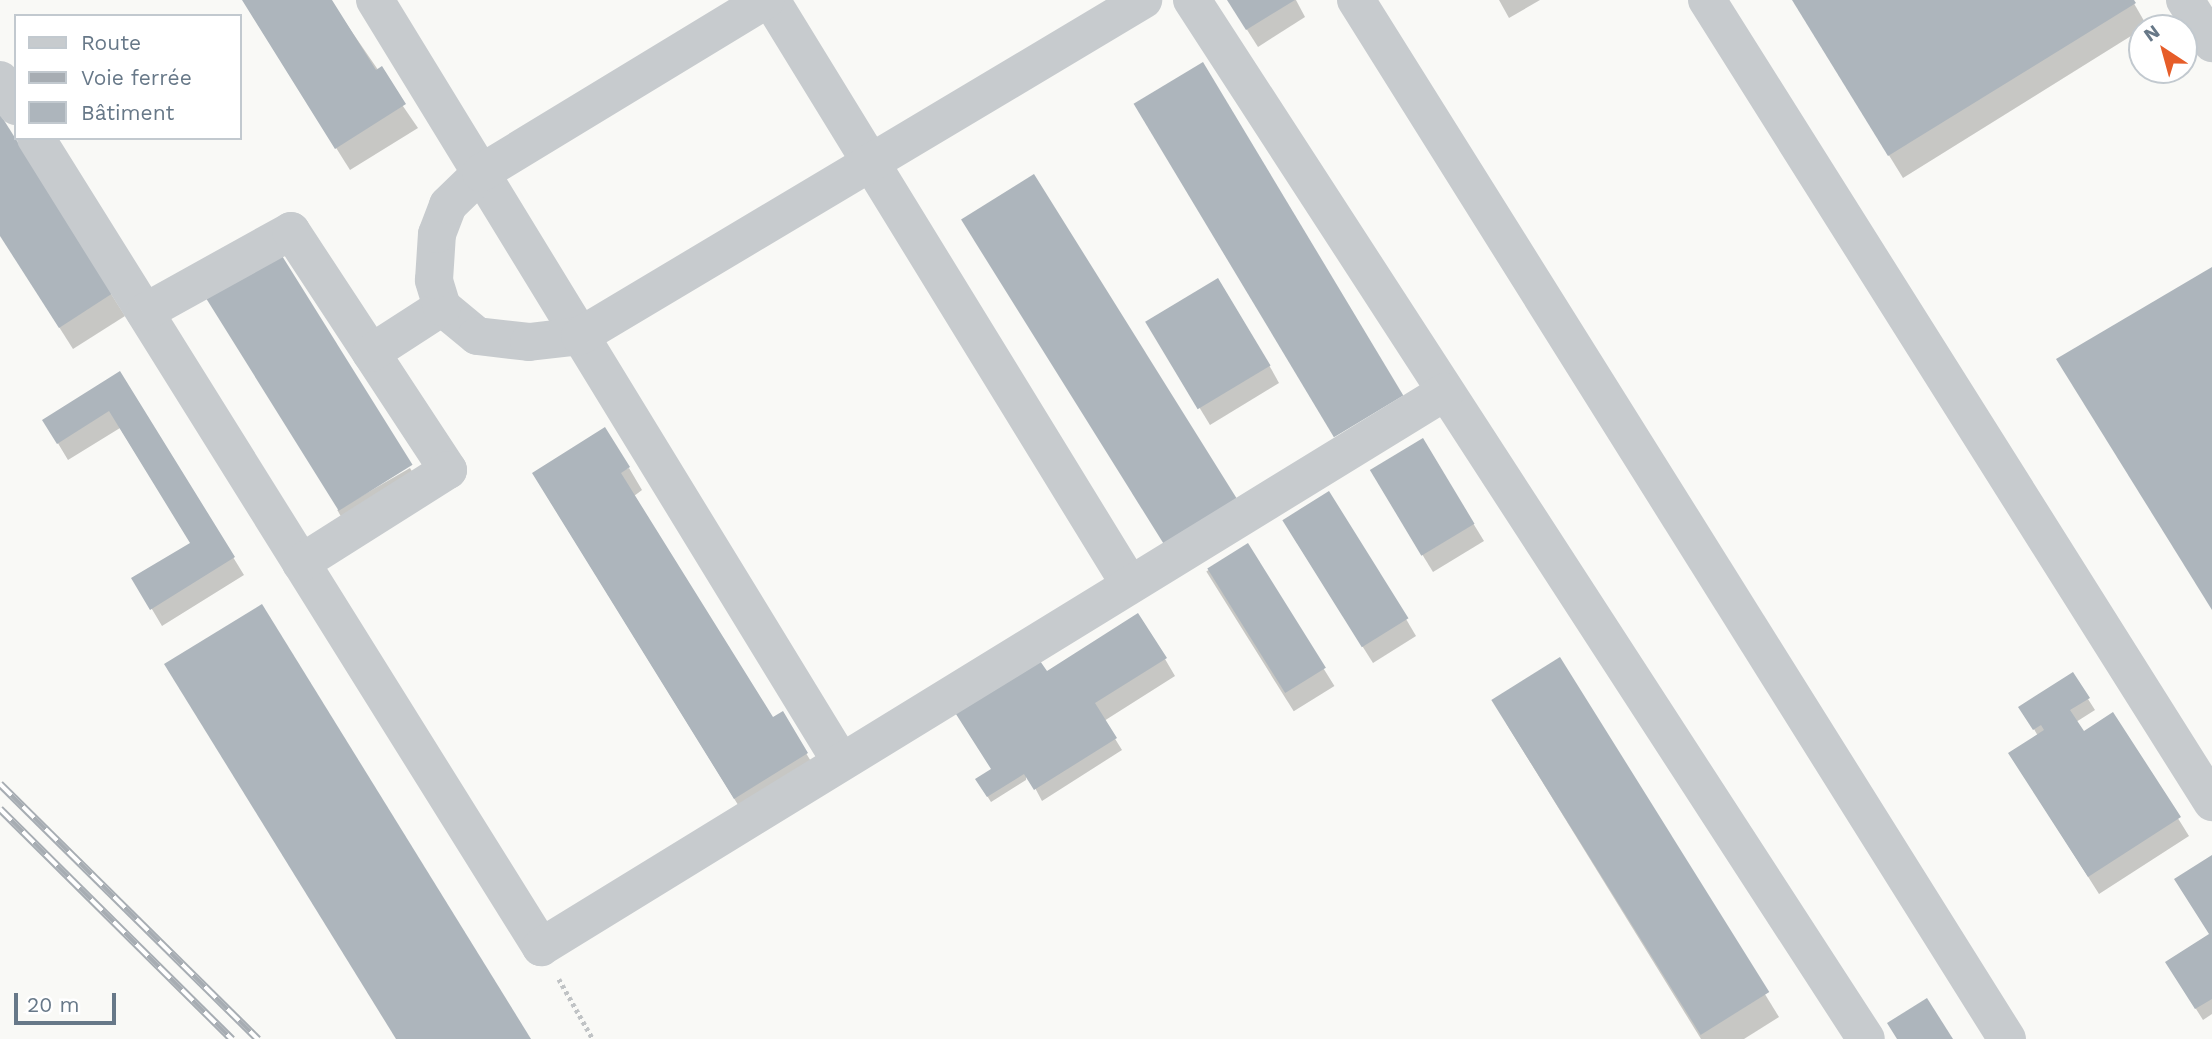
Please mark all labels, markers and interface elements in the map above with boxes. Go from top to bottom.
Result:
legend [14,14,242,140]
north arrow [2128,14,2198,84]
text: N [2139,20,2164,47]
text: Route [81,30,141,55]
text: Voie ferrée [81,65,192,90]
text: Bâtiment [81,100,174,125]
scale bar [18,979,119,1023]
text: 20 m [27,992,79,1017]

